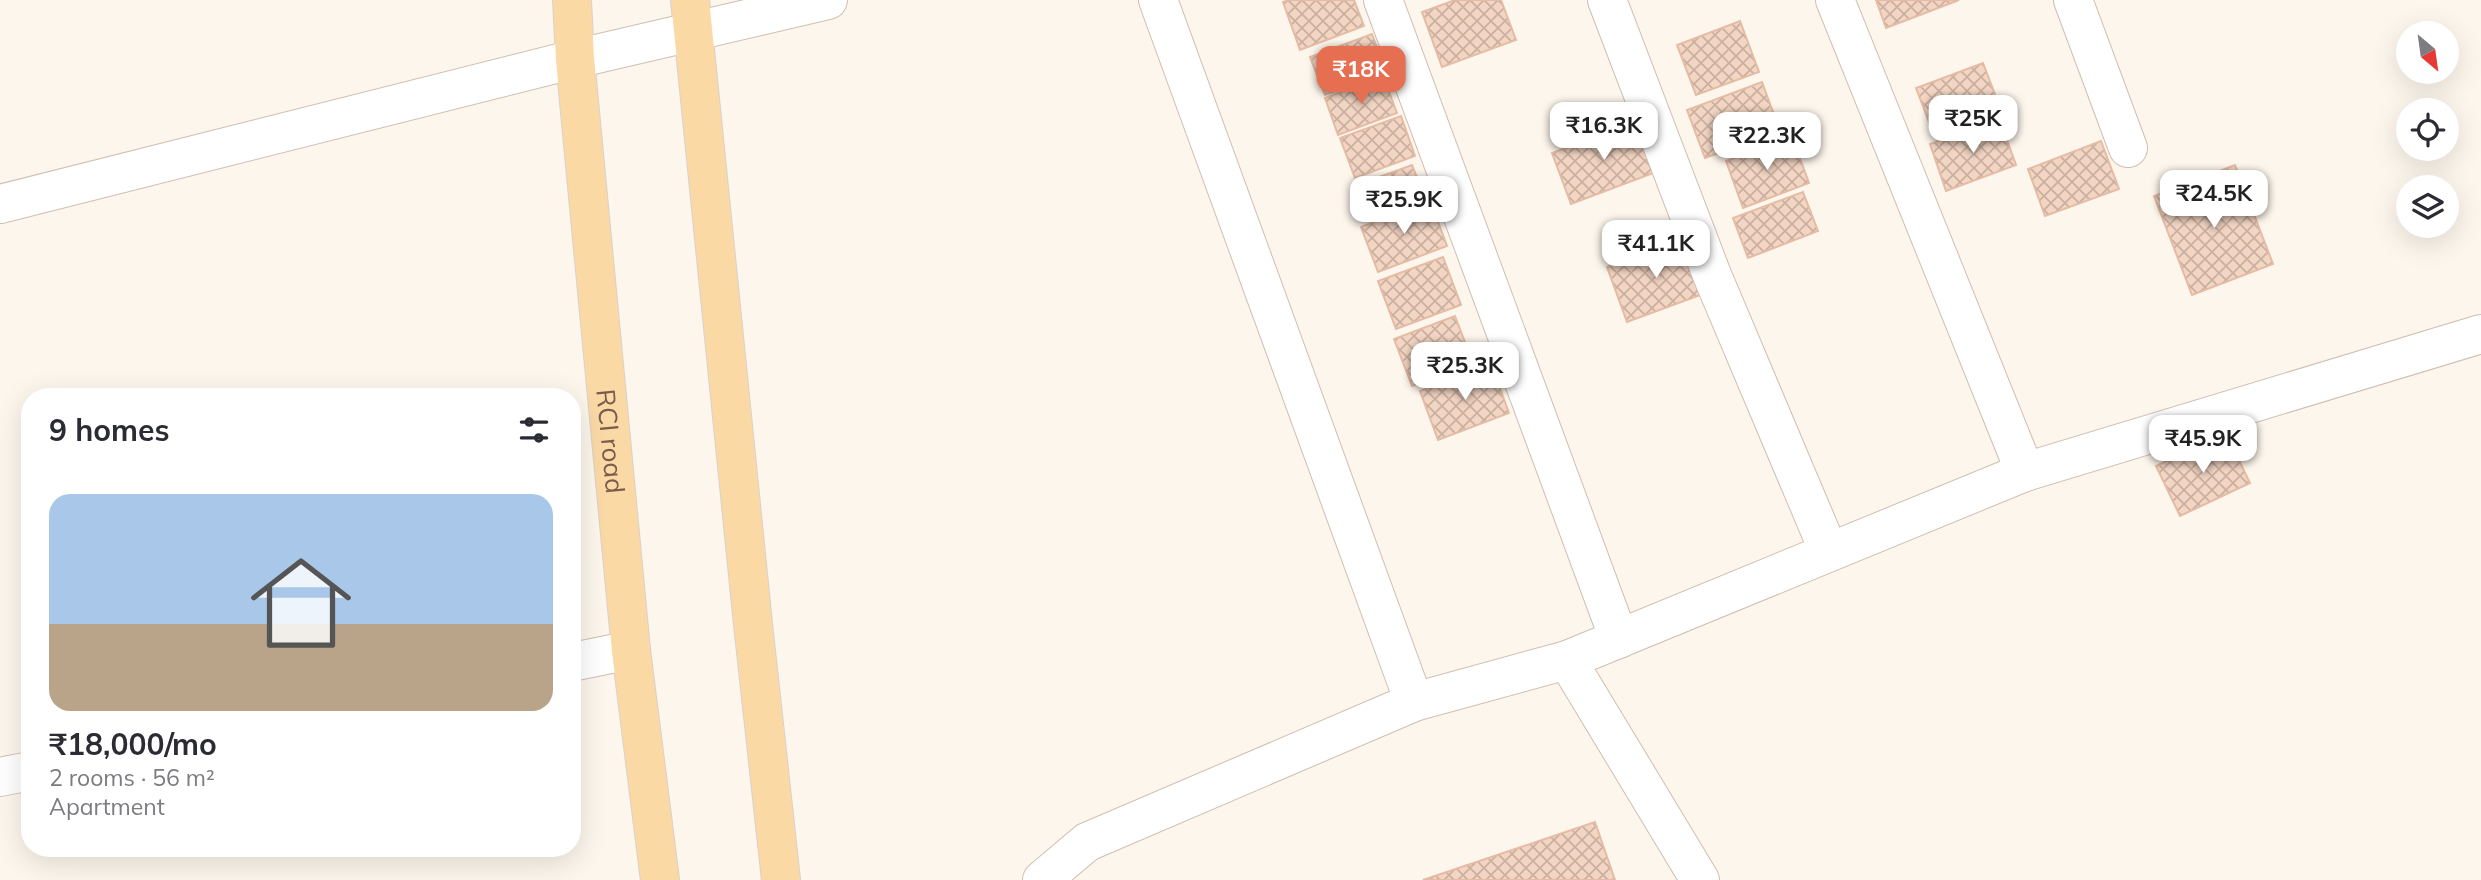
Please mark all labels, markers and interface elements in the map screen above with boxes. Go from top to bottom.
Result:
north arrow [2396,21,2459,84]
map controls [2396,21,2459,238]
pin: ₹18K [1320,46,1402,106]
text: ₹18K [1333,54,1389,83]
pin: ₹25K [1932,96,2014,155]
button: locate [2396,98,2459,161]
pin: ₹16.3K [1547,102,1661,162]
text: ₹25K [1945,103,2001,132]
text: ₹16.3K [1566,110,1642,139]
pin: ₹22.3K [1710,113,1824,172]
text: ₹22.3K [1729,120,1805,149]
pin: ₹24.5K [2157,170,2271,230]
button: layers [2396,175,2459,238]
pin: ₹25.9K [1347,176,1461,236]
text: ₹24.5K [2176,178,2252,207]
text: ₹25.9K [1366,184,1442,213]
pin: ₹41.1K [1599,220,1713,280]
text: ₹41.1K [1618,228,1694,257]
pin: ₹25.3K [1408,342,1522,402]
text: ₹25.3K [1427,350,1503,379]
street label: RCI road [590,388,633,495]
text: 9 homes [49,411,170,449]
icon: filters [515,411,553,449]
pin: ₹45.9K [2146,416,2260,475]
text: ₹45.9K [2165,423,2241,452]
icon: home [238,540,364,666]
text: ₹18,000/mo [49,725,217,763]
text: 2 rooms · 56 m² [49,763,215,792]
text: Apartment [49,792,165,821]

